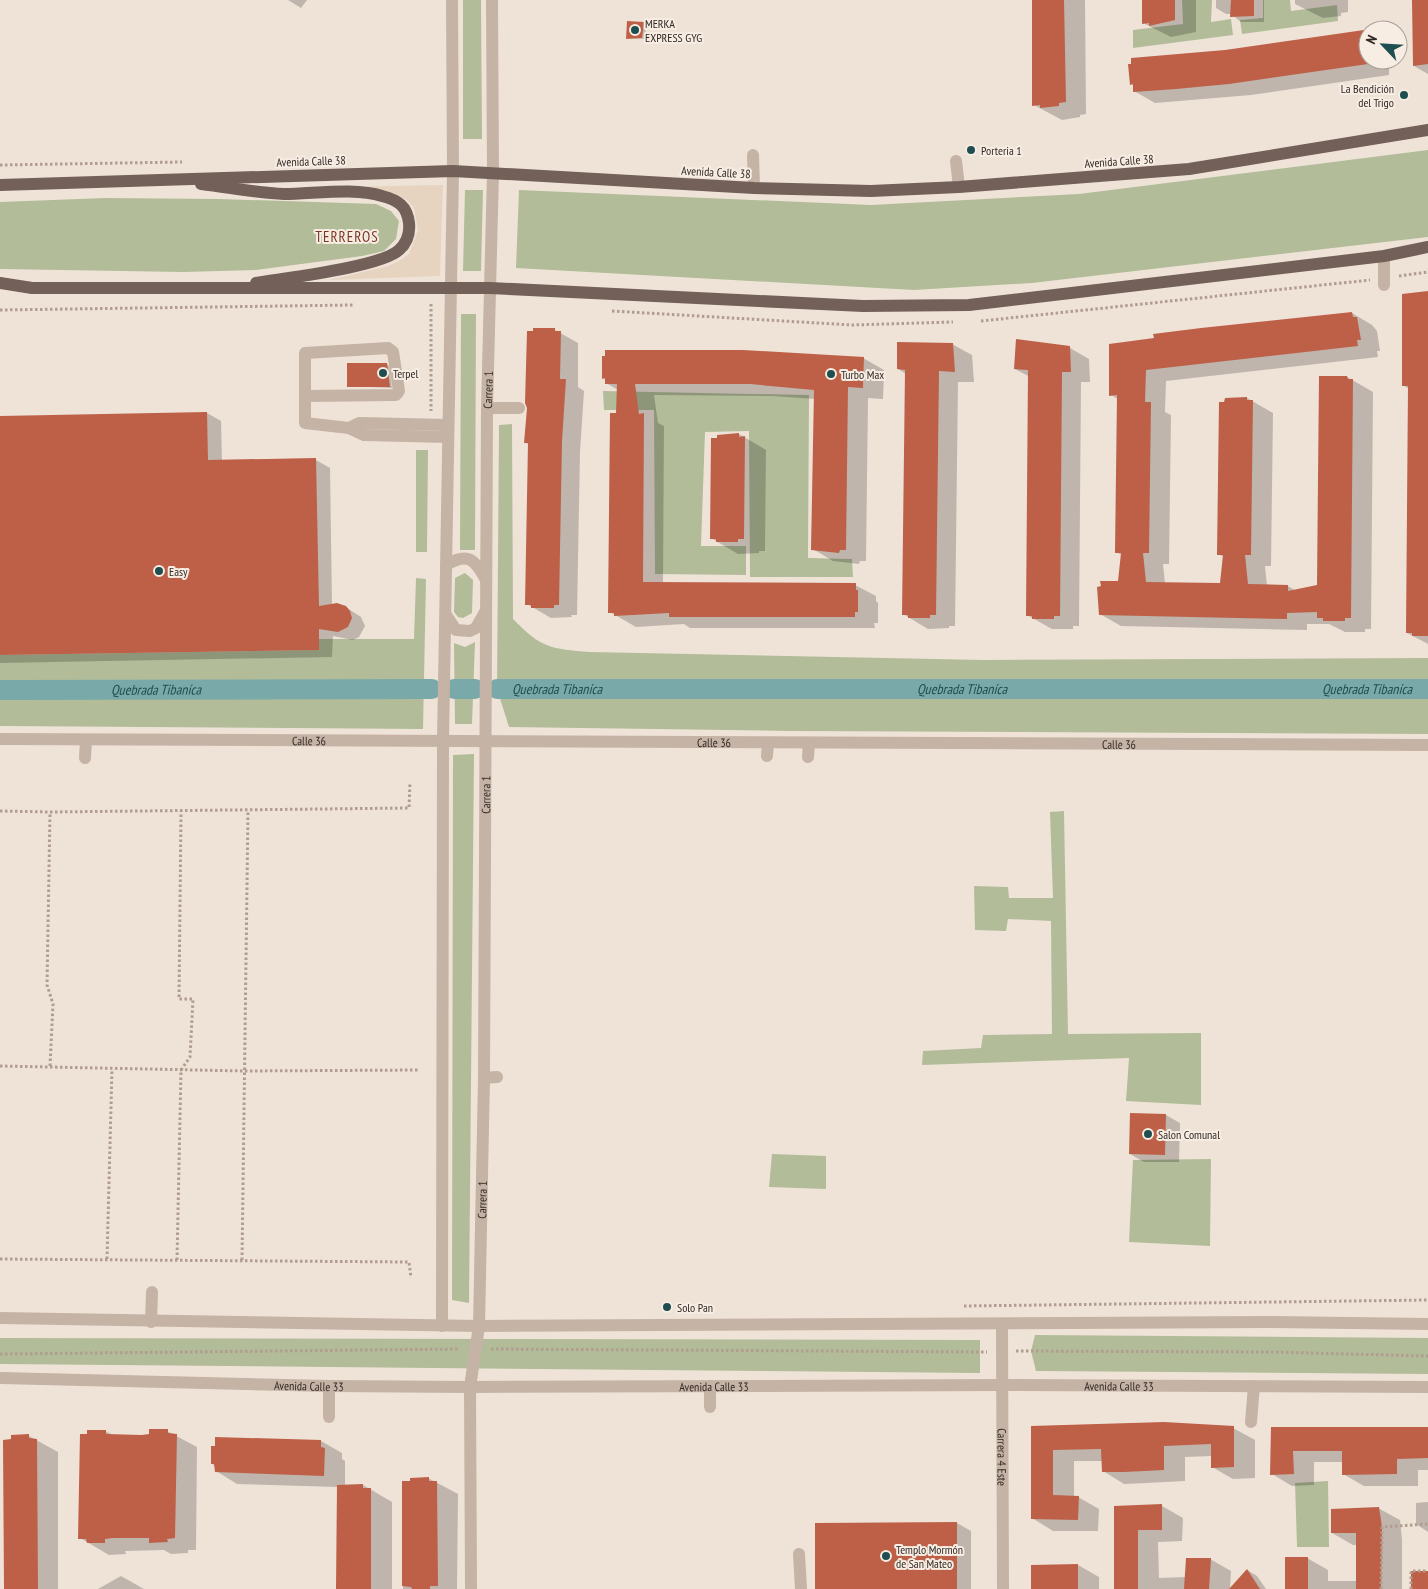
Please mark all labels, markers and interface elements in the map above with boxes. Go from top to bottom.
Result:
place label: MERKA EXPRESS GYG [645,16,702,45]
north arrow [1358,20,1408,70]
marker: MERKA EXPRESS GYG [629,24,641,36]
text: N [1361,32,1381,47]
place label: La Bendición del Trigo [1341,81,1394,110]
marker: La Bendición del Trigo [1398,89,1410,101]
place label: Porteria 1 [981,143,1022,158]
marker: Porteria 1 [965,144,977,156]
street label: Avenida Calle 38 [1084,151,1154,171]
street label: Avenida Calle 38 [276,152,346,170]
street label: Avenida Calle 38 [681,163,751,181]
district label: TERREROS [315,227,379,246]
place label: Terpel [393,366,419,381]
marker: Terpel [377,367,389,379]
place label: Turbo Max [841,367,884,382]
marker: Turbo Max [825,368,837,380]
street label: Carrera 1 [479,371,495,409]
place label: Easy [169,564,188,579]
marker: Easy [153,565,165,577]
water label: Quebrada Tibaníca [512,680,603,698]
water label: Quebrada Tibaníca [917,680,1008,698]
water label: Quebrada Tibaníca [1322,680,1413,698]
water label: Quebrada Tibaníca [111,681,202,699]
street label: Calle 36 [292,733,326,748]
street label: Calle 36 [697,734,731,750]
street label: Calle 36 [1102,736,1136,751]
street label: Carrera 1 [478,776,493,814]
place label: Salon Comunal [1158,1127,1220,1142]
marker: Salon Comunal [1142,1128,1154,1140]
street label: Carrera 1 [474,1181,489,1219]
place label: Solo Pan [677,1300,713,1315]
marker: Solo Pan [661,1301,673,1313]
street label: Avenida Calle 33 [274,1377,344,1394]
street label: Avenida Calle 33 [679,1378,749,1394]
street label: Avenida Calle 33 [1084,1378,1154,1393]
street label: Carrera 4 Este [995,1428,1010,1486]
place label: Templo Mormón de San Mateo [896,1542,963,1571]
marker: Templo Mormón de San Mateo [880,1550,892,1562]

